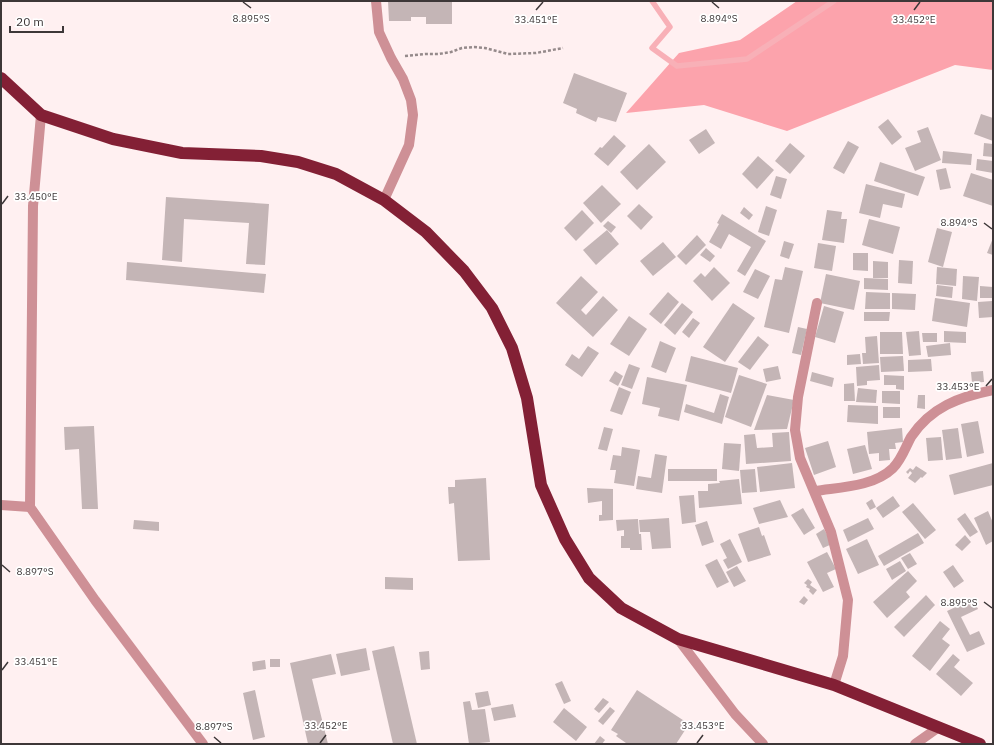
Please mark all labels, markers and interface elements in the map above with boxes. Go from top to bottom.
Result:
scale bar [10,8,63,34]
text: 8.895°S [232,12,270,25]
text: 8.894°S [700,12,738,25]
text: 33.451°E [514,13,558,26]
text: 33.452°E [892,13,936,26]
text: 20 m [16,14,44,29]
text: 33.450°E [14,190,58,203]
text: 8.894°S [940,216,978,229]
text: 33.453°E [936,380,980,393]
text: 8.897°S [16,565,54,578]
text: 8.895°S [940,596,978,609]
text: 33.451°E [14,655,58,668]
text: 33.452°E [304,719,348,732]
text: 33.453°E [681,719,725,732]
text: 8.897°S [195,720,233,733]

